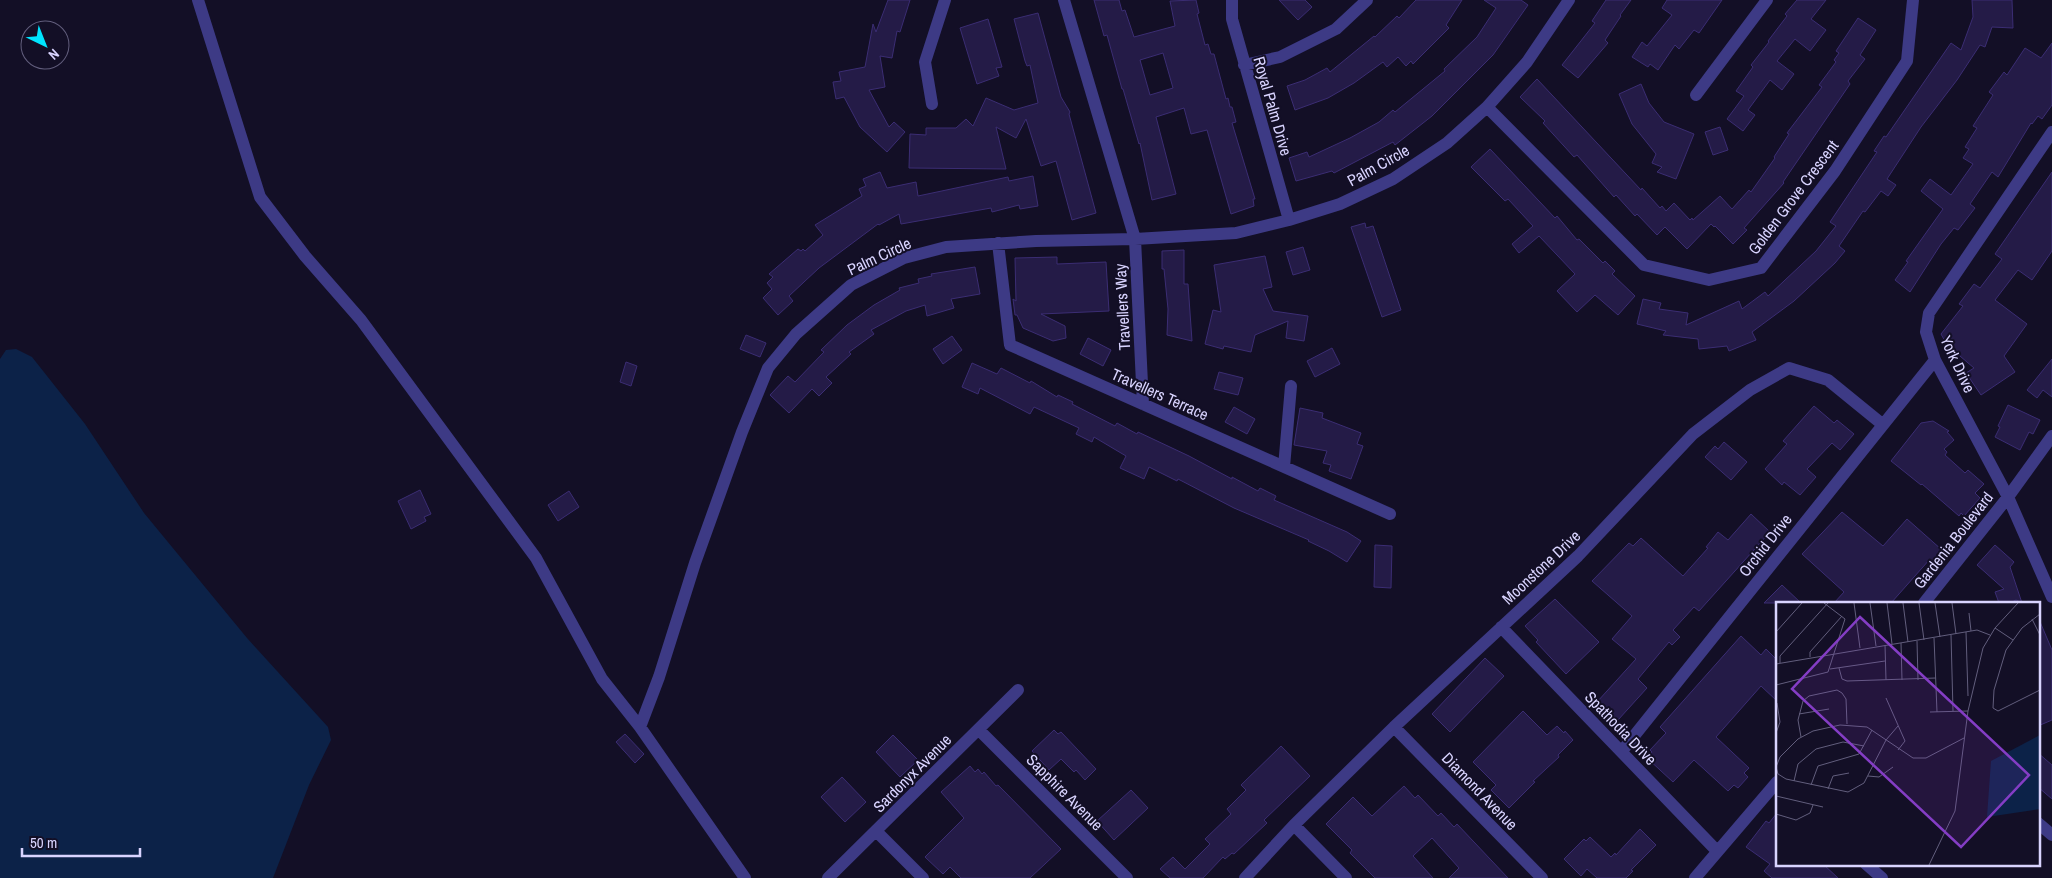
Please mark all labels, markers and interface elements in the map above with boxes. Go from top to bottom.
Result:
north arrow [20,20,70,70]
text: N [45,45,63,64]
street label: Royal Palm Drive [1248,54,1298,158]
street label: Golden Grove Crescent [1743,135,1843,259]
street label: Palm Circle [1343,139,1413,191]
street label: Palm Circle [844,232,914,280]
street label: Travellers Way [1109,263,1135,351]
street label: York Drive [1935,332,1981,396]
street label: Travellers Terrace [1108,363,1212,425]
street label: Gardenia Boulevard [1908,487,1998,593]
street label: Orchid Drive [1733,509,1797,581]
street label: Moonstone Drive [1497,525,1585,609]
inset map [1776,602,2040,866]
street label: Spathodia Drive [1580,686,1662,770]
street label: Sardonyx Avenue [868,729,956,817]
street label: Diamond Avenue [1437,747,1523,835]
street label: Sapphire Avenue [1022,749,1108,835]
scale bar [22,826,140,858]
text: 50 m [30,832,57,853]

